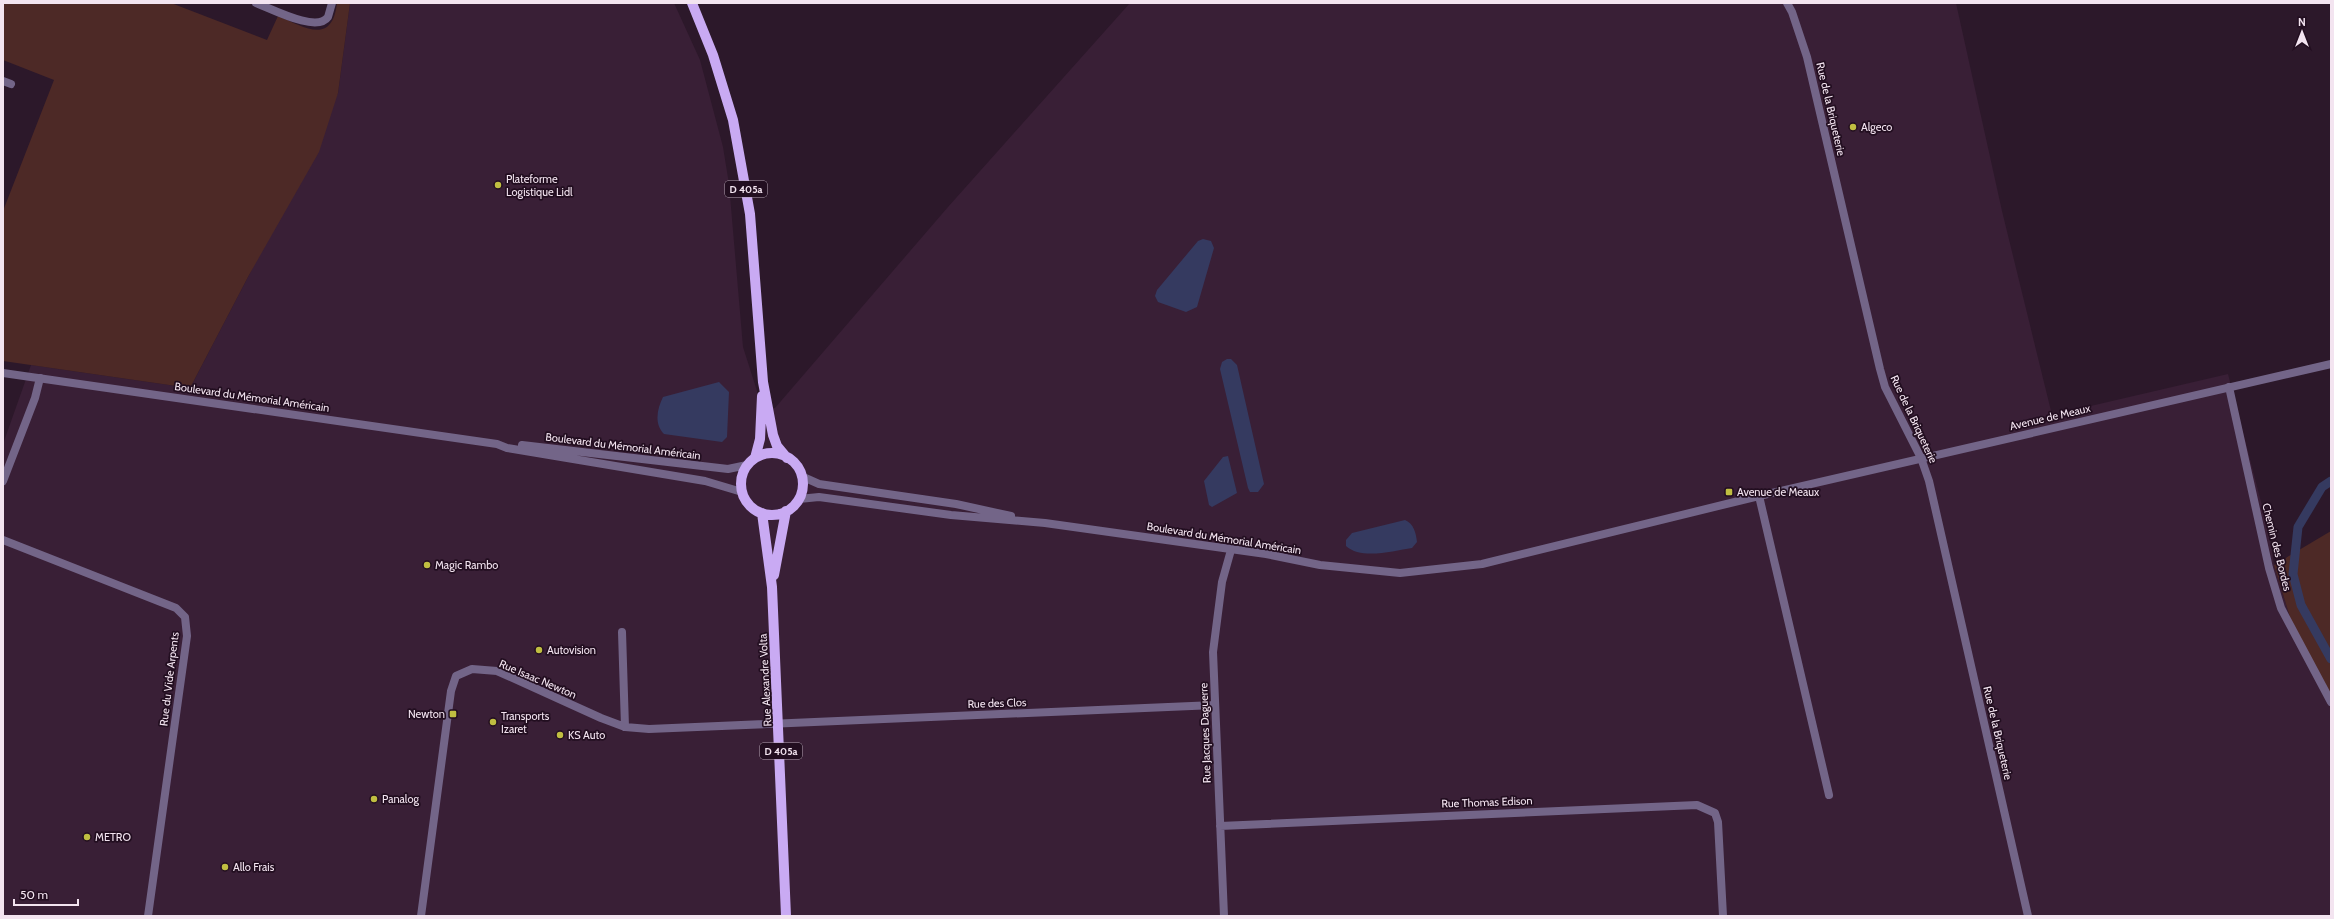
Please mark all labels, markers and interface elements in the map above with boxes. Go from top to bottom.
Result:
north arrow [2282,12,2322,52]
text: N [2298,15,2306,29]
street label: Rue de la Briqueterie [1813,61,1849,157]
place label: Algeco [1861,120,1892,134]
marker: Algeco [1848,122,1858,132]
place label: Plateforme Logistique Lidl [506,172,573,199]
marker: Plateforme Logistique Lidl [493,180,503,190]
road number: D 405a [725,181,767,197]
street label: Rue de la Briqueterie [1887,373,1941,466]
street label: Boulevard du Mémorial Américain [174,379,330,415]
street label: Avenue de Meaux [2008,401,2092,433]
street label: Boulevard du Mémorial Américain [545,430,701,462]
place label: Avenue de Meaux [1737,485,1820,499]
marker: Avenue de Meaux [1724,487,1734,497]
street label: Chemin des Bordes [2259,502,2295,593]
street label: Boulevard du Mémorial Américain [1146,519,1302,557]
place label: Magic Rambo [435,558,498,572]
marker: Magic Rambo [422,560,432,570]
street label: Rue du Vide Arpents [156,631,182,727]
street label: Rue Alexandre Volta [756,633,774,727]
place label: Autovision [547,643,596,657]
marker: Autovision [534,645,544,655]
street label: Rue Isaac Newton [497,656,579,702]
street label: Rue Jacques Daguerre [1196,682,1214,783]
street label: Rue de la Briqueterie [1980,685,2016,781]
street label: Rue des Clos [967,695,1027,711]
place label: Newton [408,707,445,721]
marker: Newton [448,709,458,719]
place label: Transports Izaret [501,709,550,736]
marker: Transports Izaret [488,717,498,727]
place label: KS Auto [568,728,605,742]
marker: KS Auto [555,730,565,740]
road number: D 405a [760,743,802,759]
place label: Panalog [382,792,419,806]
street label: Rue Thomas Edison [1441,793,1533,811]
marker: Panalog [369,794,379,804]
place label: METRO [95,830,131,844]
marker: METRO [82,832,92,842]
place label: Allo Frais [233,860,275,874]
marker: Allo Frais [220,862,230,872]
scale bar [14,881,78,907]
text: 50 m [20,887,48,902]

